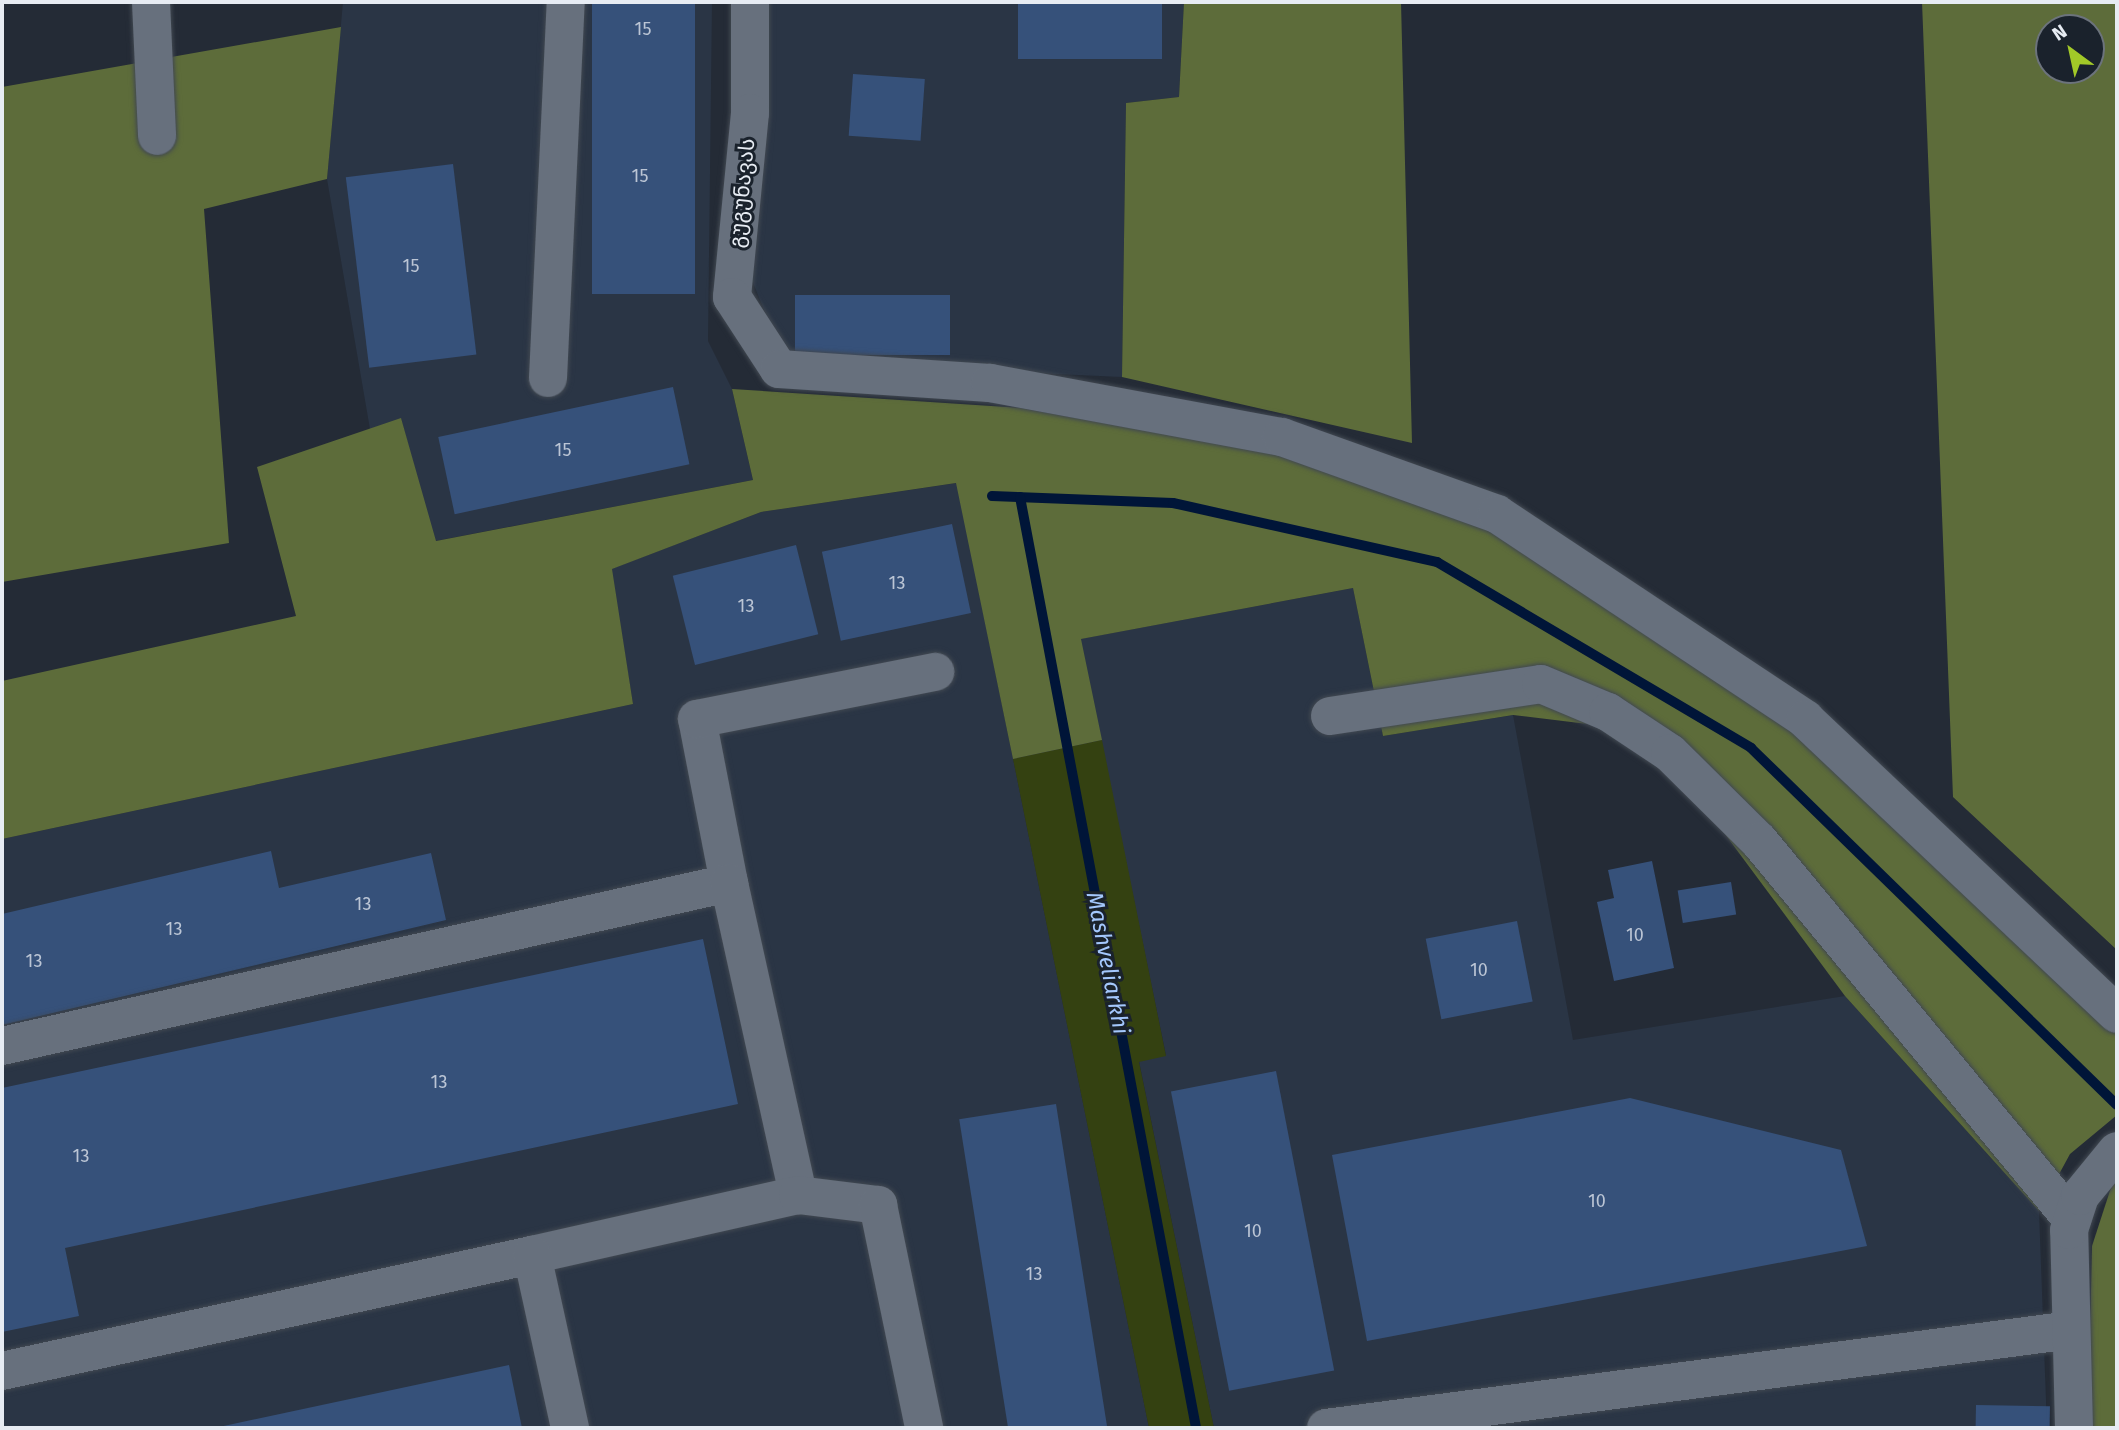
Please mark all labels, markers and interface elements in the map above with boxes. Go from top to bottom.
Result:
north arrow [2035,14,2105,84]
house number: 15 [635,18,651,40]
text: N [2048,20,2071,46]
street label: გუგუნავას [724,137,760,249]
house number: 15 [632,165,648,187]
house number: 15 [403,255,419,277]
house number: 15 [555,439,571,461]
house number: 13 [889,572,905,594]
house number: 13 [738,595,754,617]
water label: Mashveliarkhi [1081,889,1135,1037]
house number: 13 [355,893,371,915]
house number: 13 [166,918,182,940]
house number: 10 [1626,924,1644,946]
house number: 13 [26,950,42,972]
house number: 10 [1470,959,1488,981]
house number: 13 [431,1071,447,1093]
house number: 13 [73,1145,89,1167]
house number: 10 [1588,1190,1606,1212]
house number: 10 [1244,1220,1262,1242]
house number: 13 [1026,1263,1042,1285]

